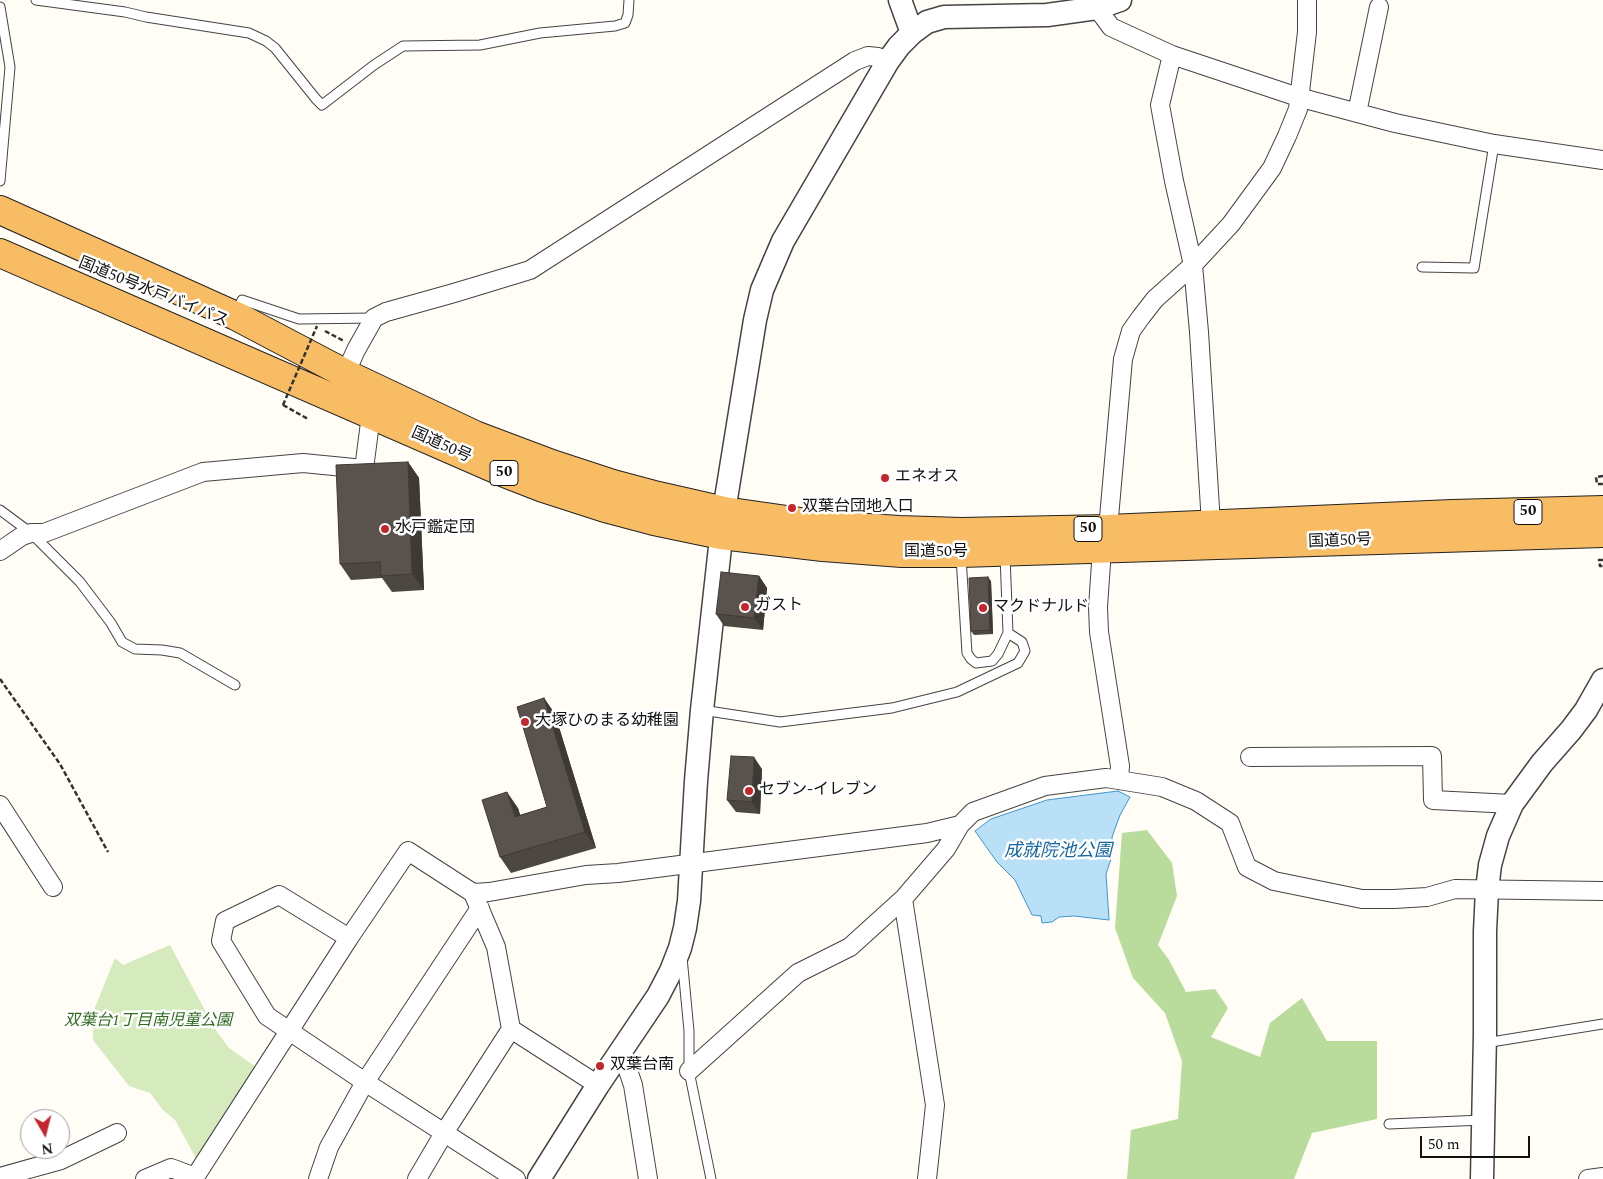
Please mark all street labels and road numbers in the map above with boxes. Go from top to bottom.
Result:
street label: 国道50号水戸バイパス [75,254,231,332]
street label: 国道50号 [408,424,474,468]
road number: 50 [490,460,518,486]
road number: 50 [1514,500,1542,524]
road number: 50 [1074,516,1102,542]
street label: 国道50号 [1308,531,1372,553]
street label: 国道50号 [904,543,968,563]

